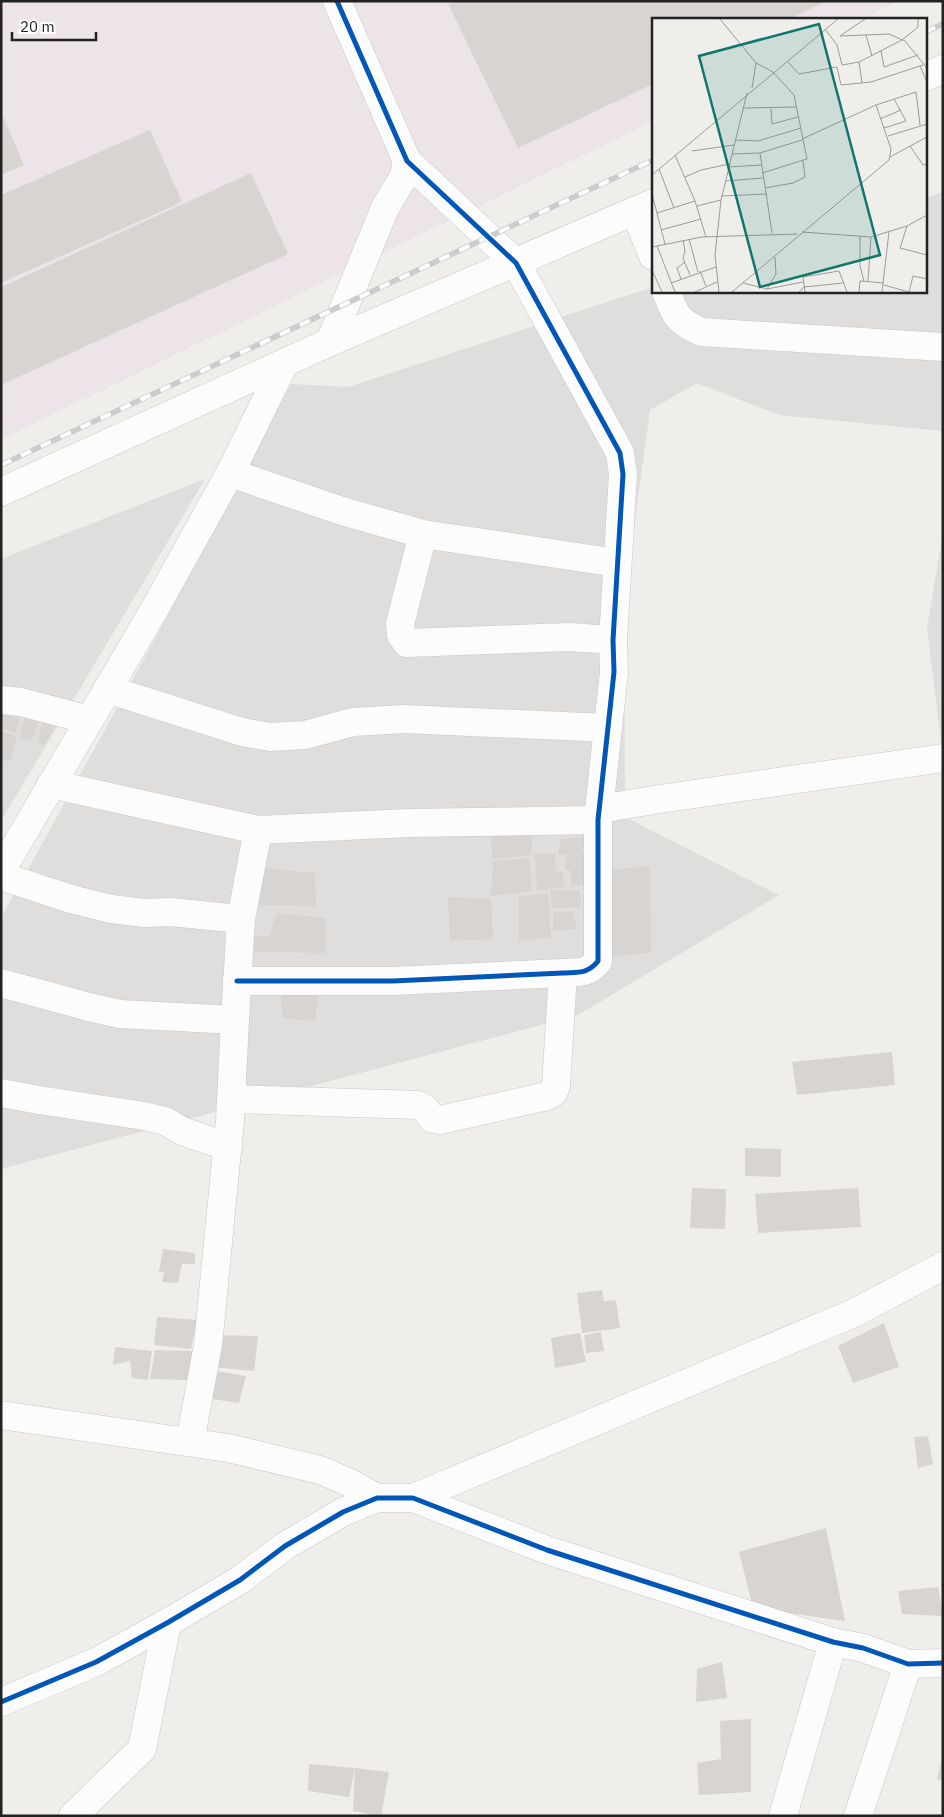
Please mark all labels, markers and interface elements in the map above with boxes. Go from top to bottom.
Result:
scale bar [12,10,96,42]
text: 20 m [20,17,55,36]
inset map [652,18,926,292]

